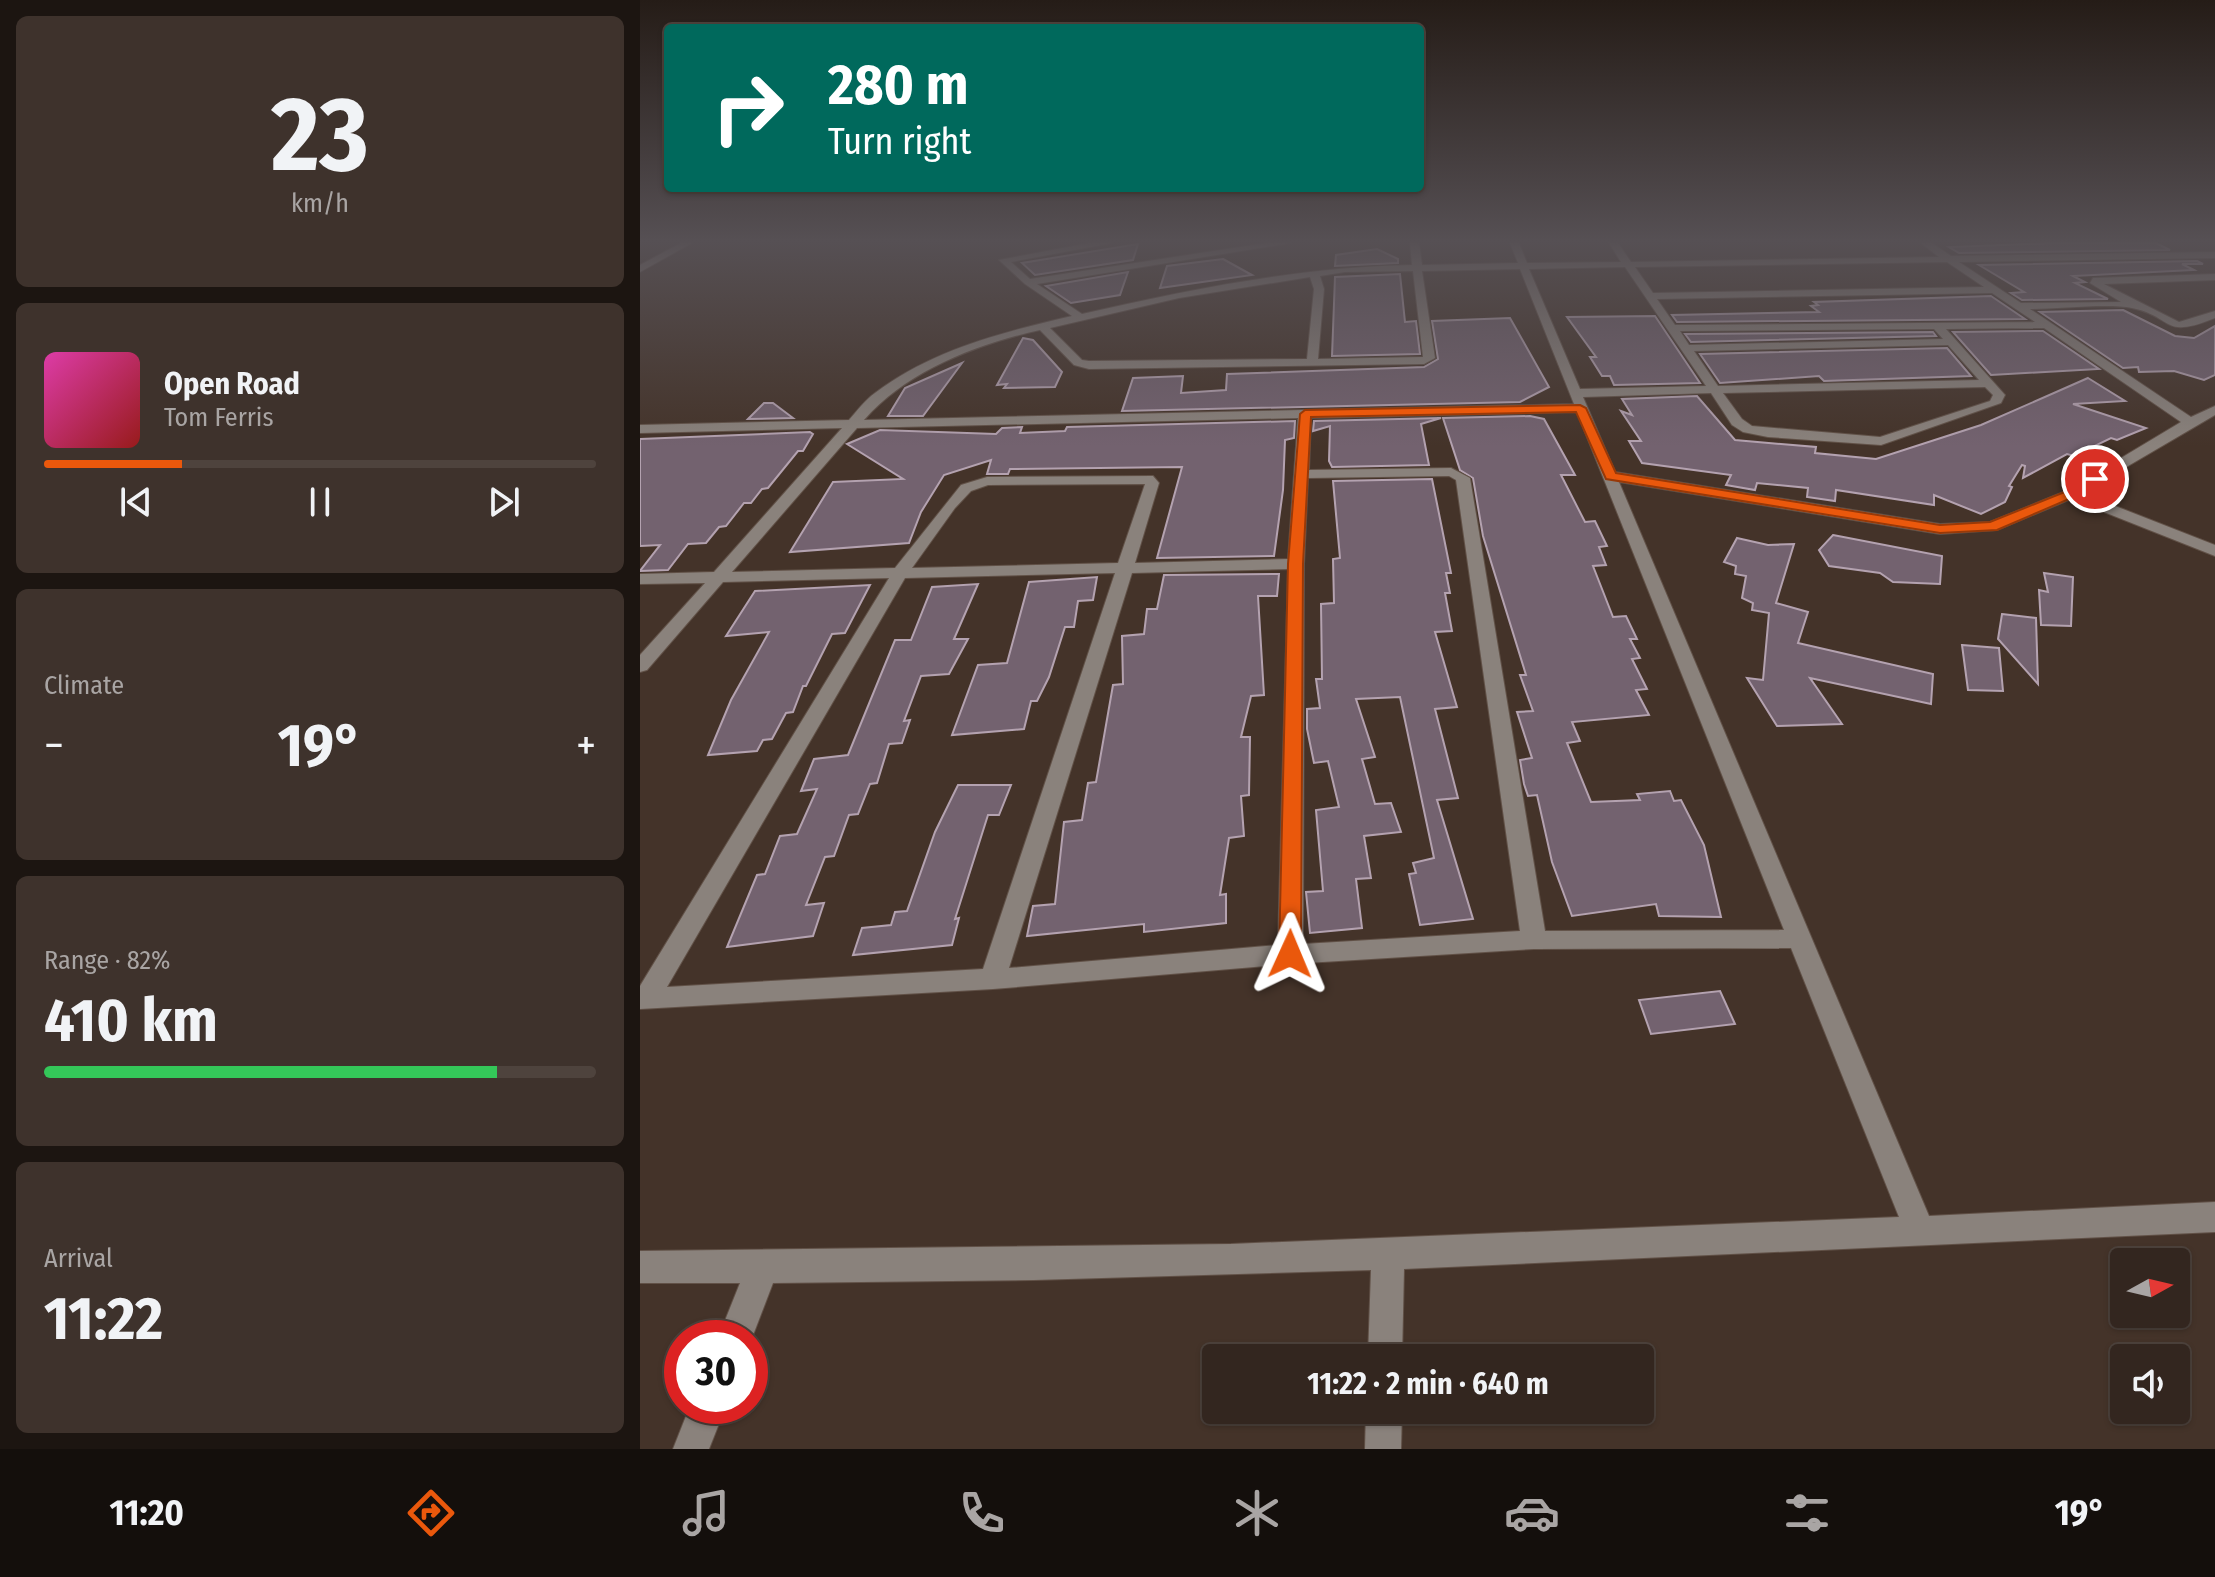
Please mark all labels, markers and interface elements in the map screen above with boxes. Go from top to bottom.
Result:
text: 280 m [828,52,968,119]
icon: right [696,56,800,160]
text: 23 [271,73,369,198]
text: Turn right [828,120,971,164]
text: km/h [291,188,349,219]
text: Open Road [164,366,300,402]
text: Tom Ferris [164,402,274,433]
pin [2061,445,2129,513]
icon: arrive [2073,457,2117,501]
icon: previous [114,480,158,524]
icon: pause [298,480,342,524]
icon: next [482,480,526,524]
text: Climate [44,670,124,701]
text: 19° [278,710,362,782]
text: − [44,719,64,772]
text: + [576,719,596,772]
position arrow [1248,912,1332,996]
text: Range · 82% [44,945,170,976]
text: 410 km [44,985,218,1057]
text: Arrival [44,1243,113,1274]
north arrow [2110,1248,2190,1328]
map controls [2110,1248,2190,1424]
text: 11:22 [44,1283,163,1355]
speed limit sign: 30 [664,1320,768,1424]
button: sound [2110,1344,2190,1424]
text: 11:22 · 2 min · 640 m [1307,1366,1549,1402]
icon: directions [403,1485,459,1541]
icon: music [678,1485,734,1541]
icon: phone [954,1485,1010,1541]
icon: climate [1229,1485,1285,1541]
icon: car [1504,1485,1560,1541]
icon: filters [1779,1485,1835,1541]
text: 11:20 [110,1491,184,1535]
text: 19° [2055,1491,2105,1535]

